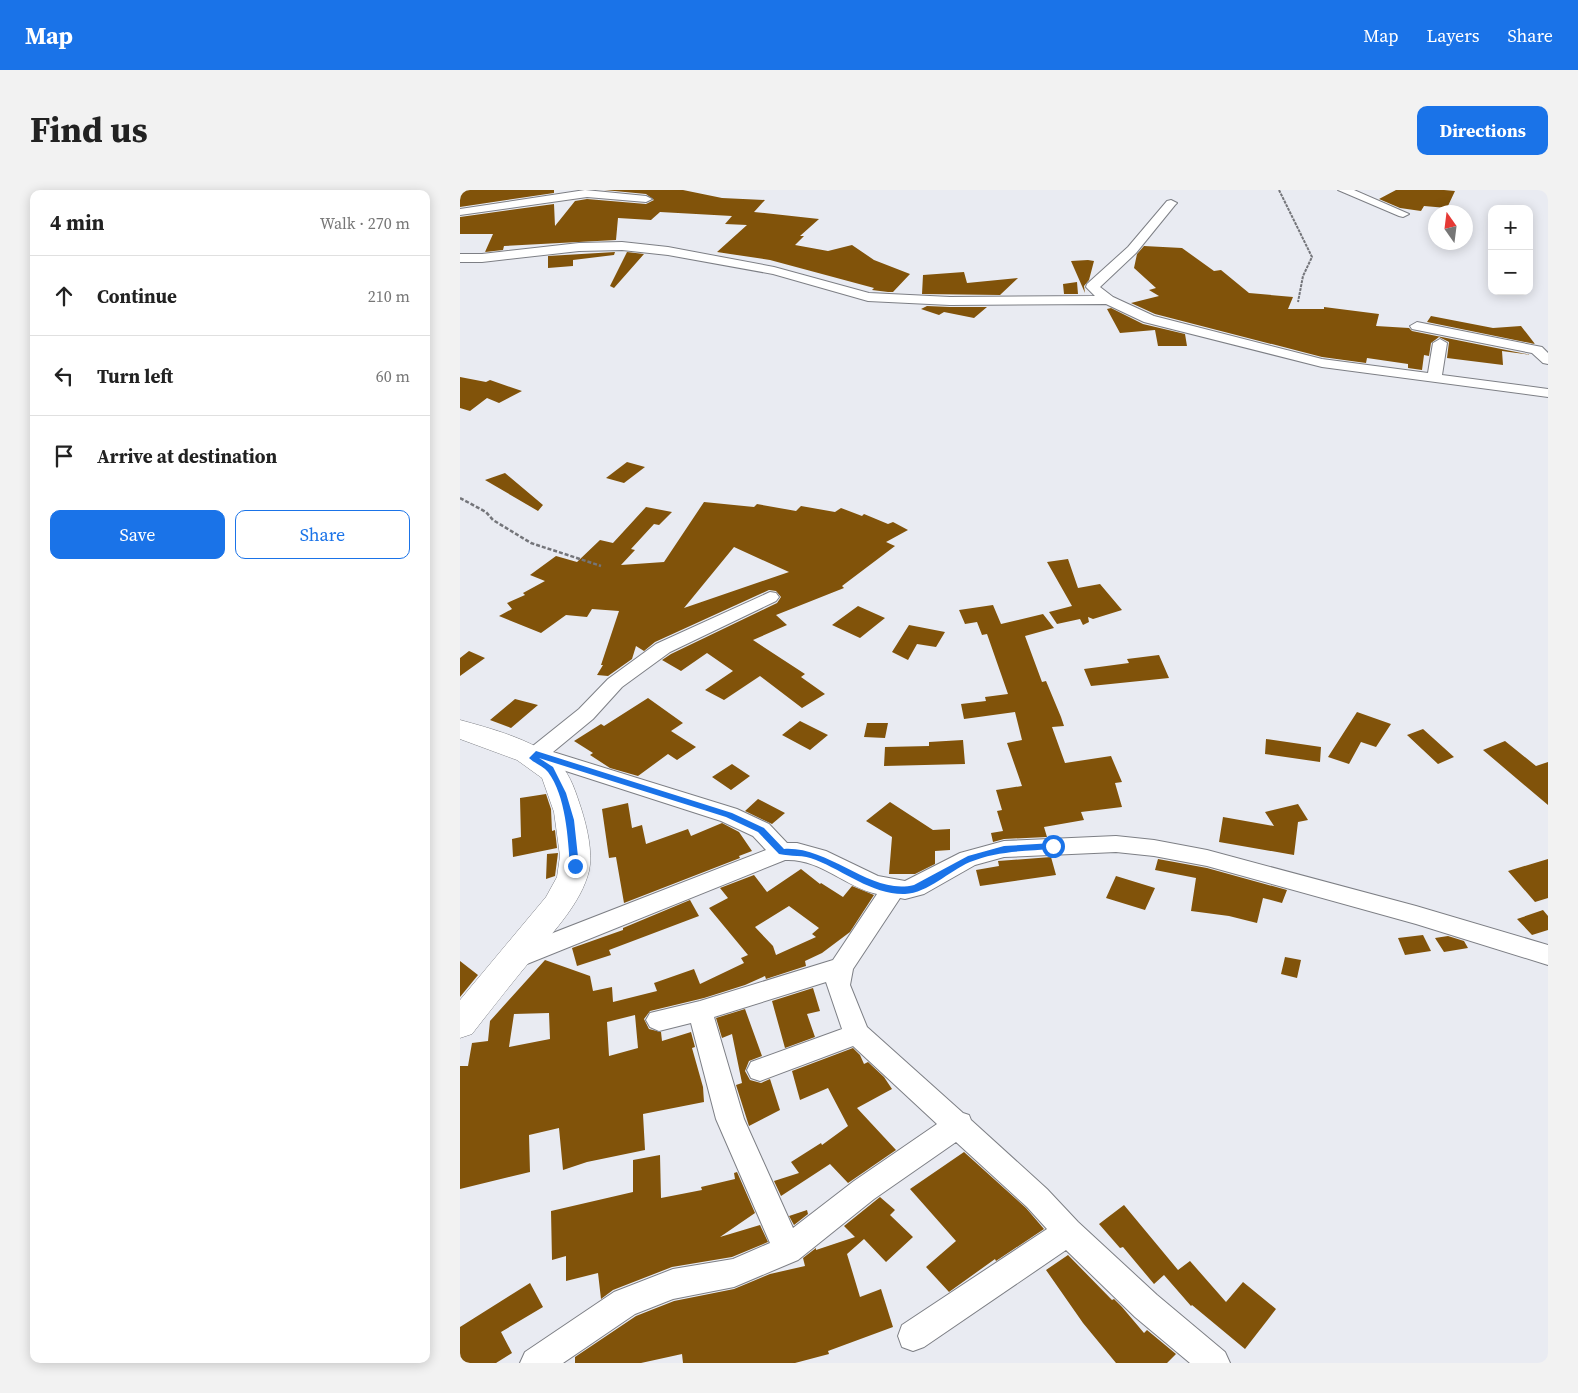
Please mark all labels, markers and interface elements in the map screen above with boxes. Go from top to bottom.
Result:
text: Map [25,19,73,52]
text: Map [1363,23,1398,48]
text: Layers [1426,23,1479,48]
text: Share [1507,23,1553,48]
text: Find us [30,106,148,154]
button: Directions [1417,106,1548,155]
north arrow [1428,205,1473,250]
map controls [1488,205,1533,295]
button: + [1488,205,1533,250]
text: 4 min [50,208,105,237]
text: Walk · 270 m [320,212,410,234]
button: − [1488,250,1533,295]
icon: ahead [50,282,78,310]
text: Continue [97,283,177,309]
text: 210 m [368,285,410,307]
icon: left [50,362,78,390]
text: Turn left [97,363,173,389]
text: 60 m [376,365,410,387]
icon: arrive [50,442,78,470]
text: Arrive at destination [97,443,277,469]
button: Save [50,510,225,559]
button: Share [235,510,410,559]
route start [1042,835,1065,858]
route end [564,855,587,878]

